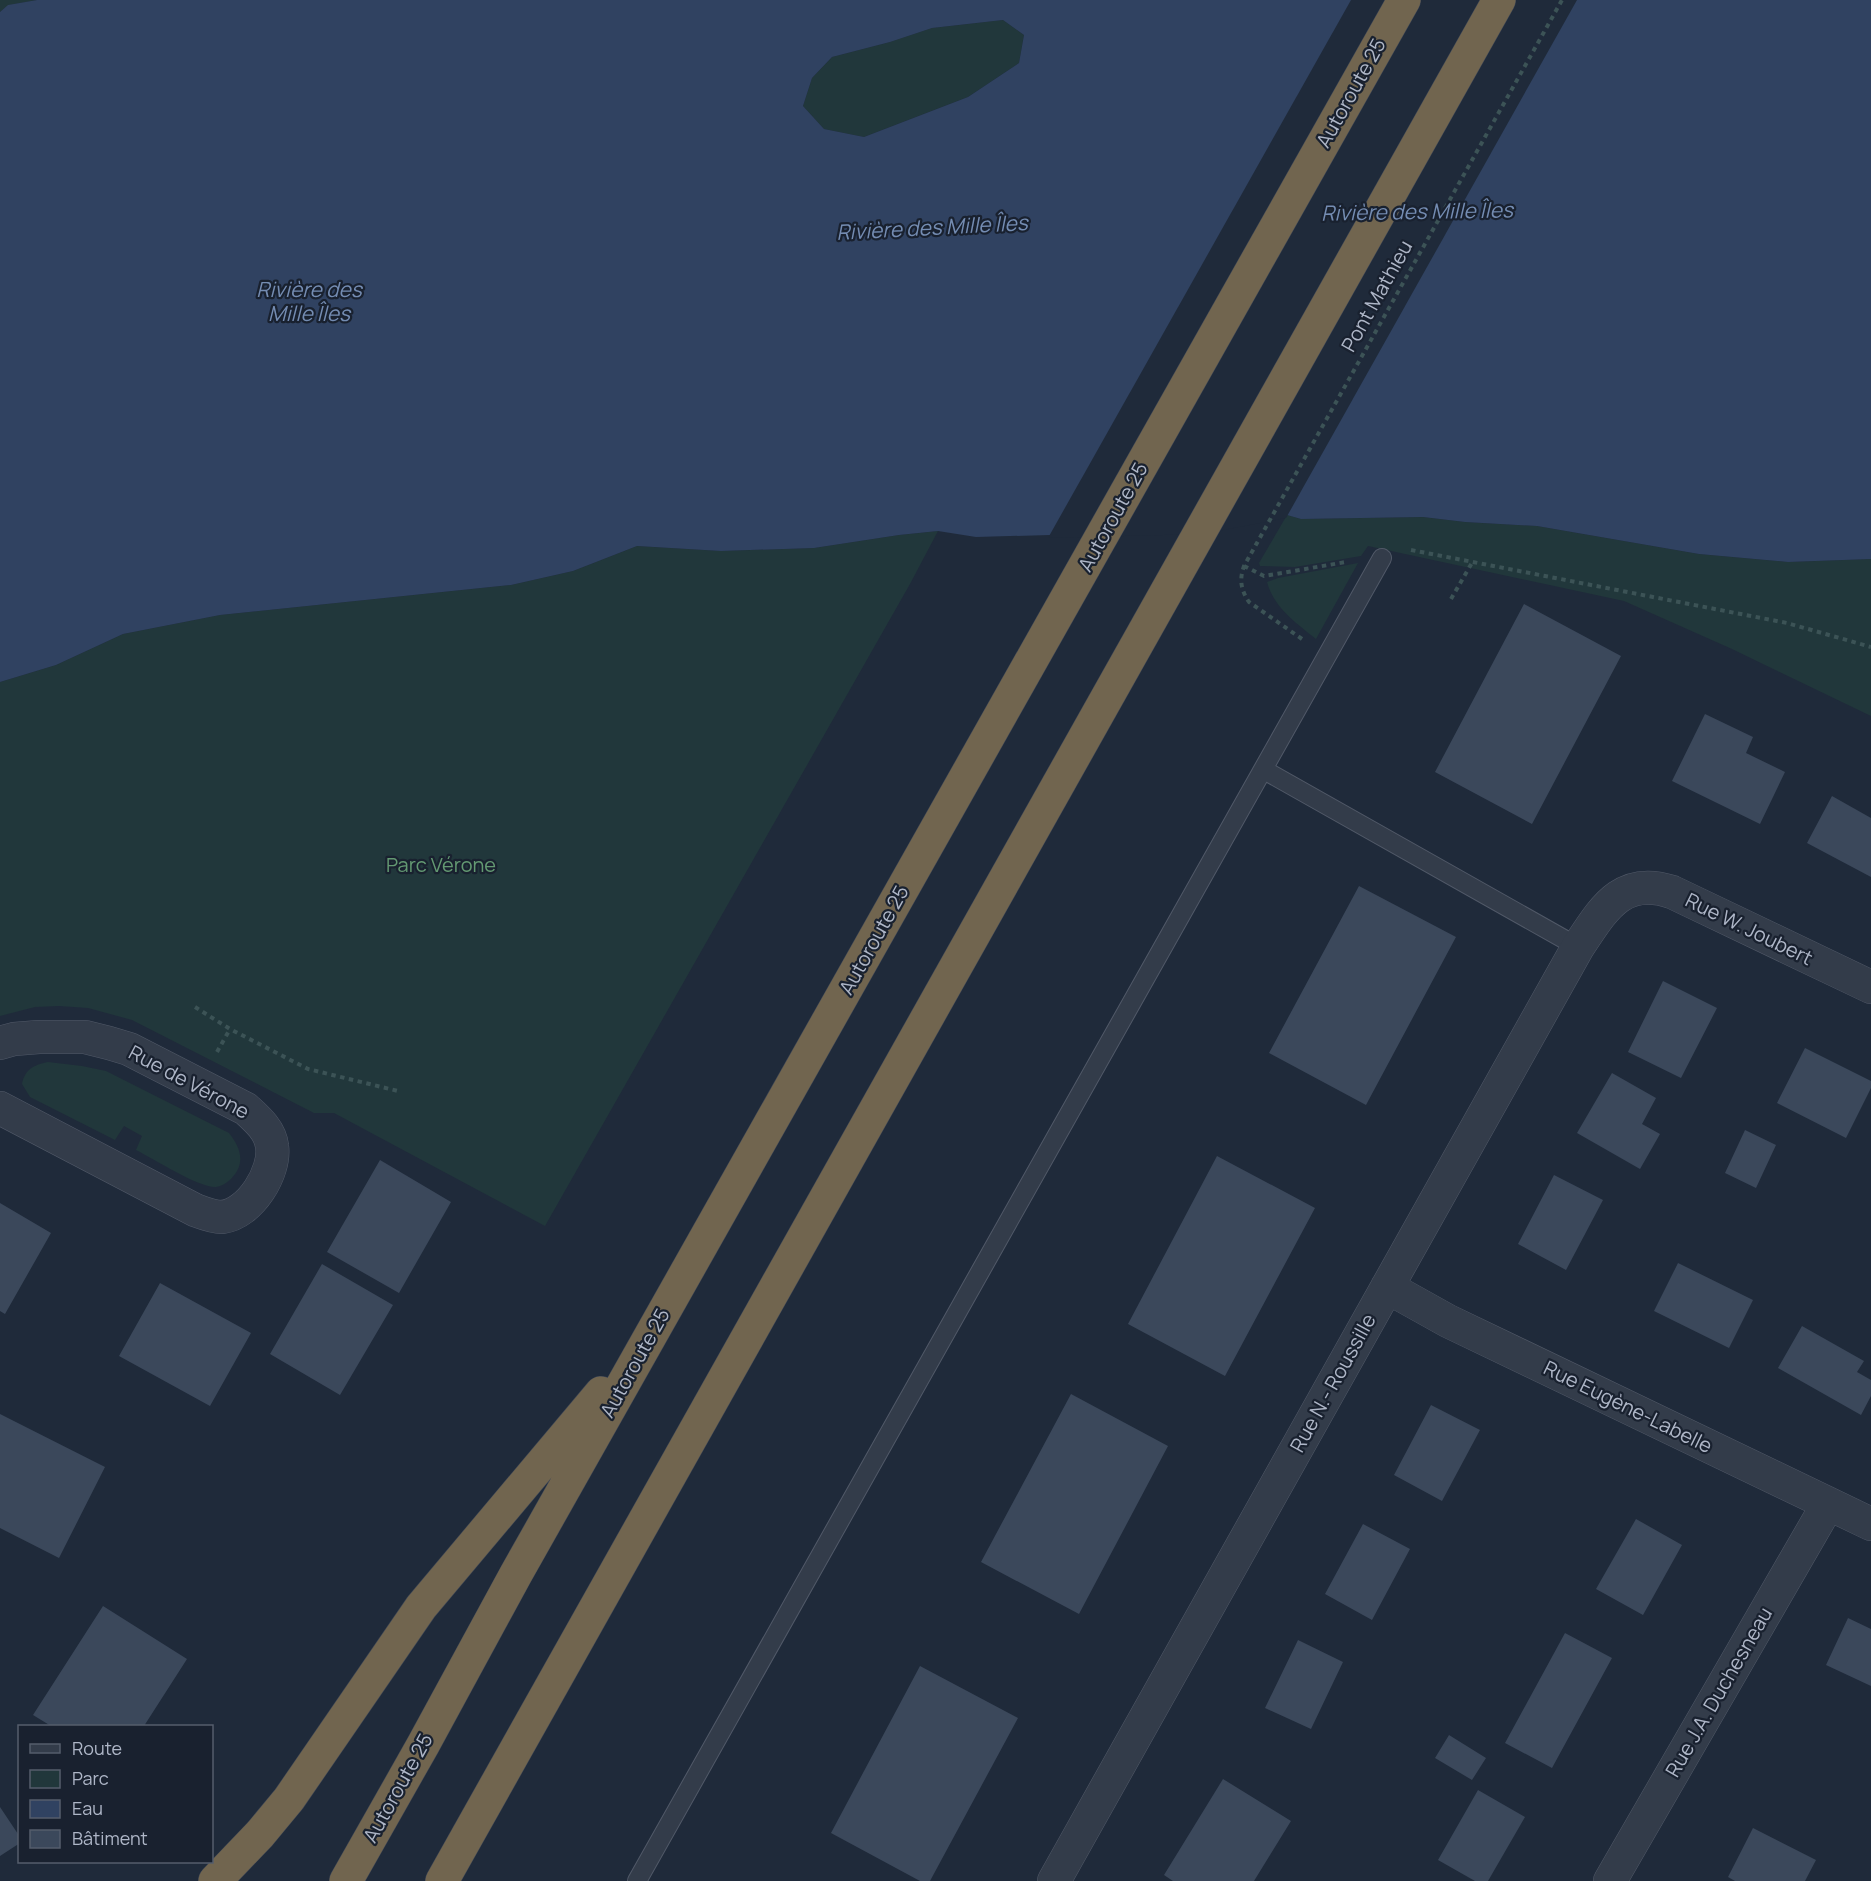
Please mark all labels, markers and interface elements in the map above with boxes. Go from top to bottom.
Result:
street label: Autoroute 25 [1309,33,1392,152]
water label: Rivière des Mille Îles [1321,195,1515,227]
water label: Rivière des Mille Îles [835,208,1030,246]
street label: Pont Mathieu [1335,235,1418,356]
water label: Rivière des Mille Îles [256,275,364,327]
street label: Autoroute 25 [1071,457,1154,576]
park label: Parc Vérone [386,851,496,878]
street label: Autoroute 25 [832,880,915,999]
street label: Rue W. Joubert [1681,886,1817,971]
street label: Rue de Vérone [124,1038,254,1125]
street label: Autoroute 25 [593,1303,676,1422]
street label: Rue N.- Roussille [1283,1309,1382,1457]
street label: Rue Eugène-Labelle [1539,1354,1717,1459]
street label: Rue J.A. Duchesneau [1659,1602,1778,1782]
legend [18,1725,213,1863]
street label: Autoroute 25 [356,1728,439,1847]
text: Route [72,1736,122,1760]
text: Parc [72,1766,109,1790]
text: Eau [72,1796,103,1820]
text: Bâtiment [72,1826,148,1850]

